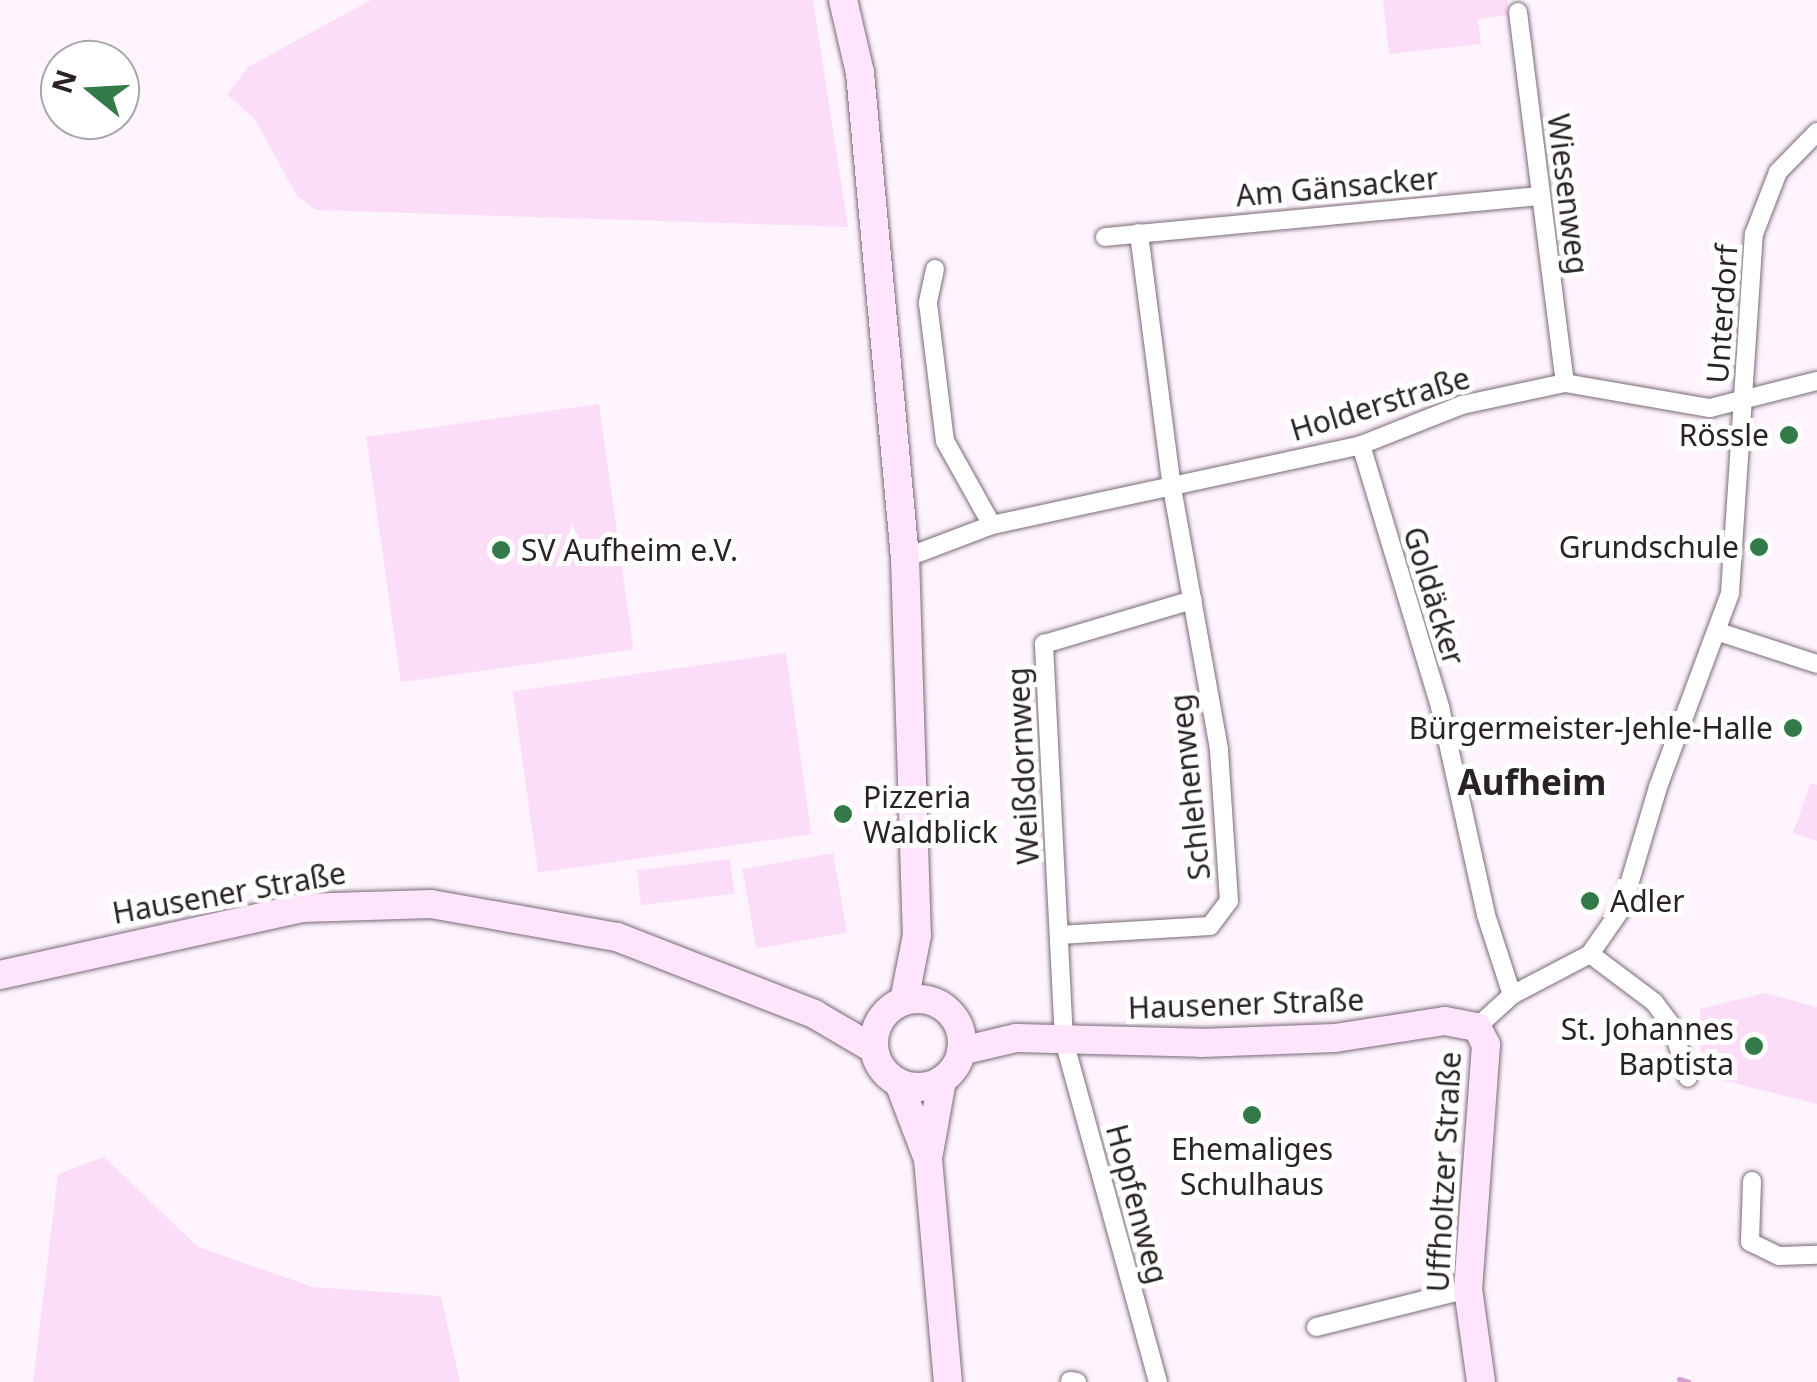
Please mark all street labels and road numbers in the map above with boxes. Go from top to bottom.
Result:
street label: Wiesenweg [1540,112,1596,276]
street label: Am Gänsacker [1234,160,1440,214]
street label: Unterdorf [1699,243,1745,385]
street label: Holderstraße [1286,360,1474,448]
street label: Goldäcker [1396,522,1472,670]
street label: Weißdornweg [1000,667,1046,865]
street label: Schlehenweg [1162,692,1218,882]
street label: Hausener Straße [110,855,348,931]
street label: Hausener Straße [1127,982,1365,1026]
street label: Uffholtzer Straße [1420,1051,1468,1293]
street label: Hopfenweg [1098,1120,1176,1288]

